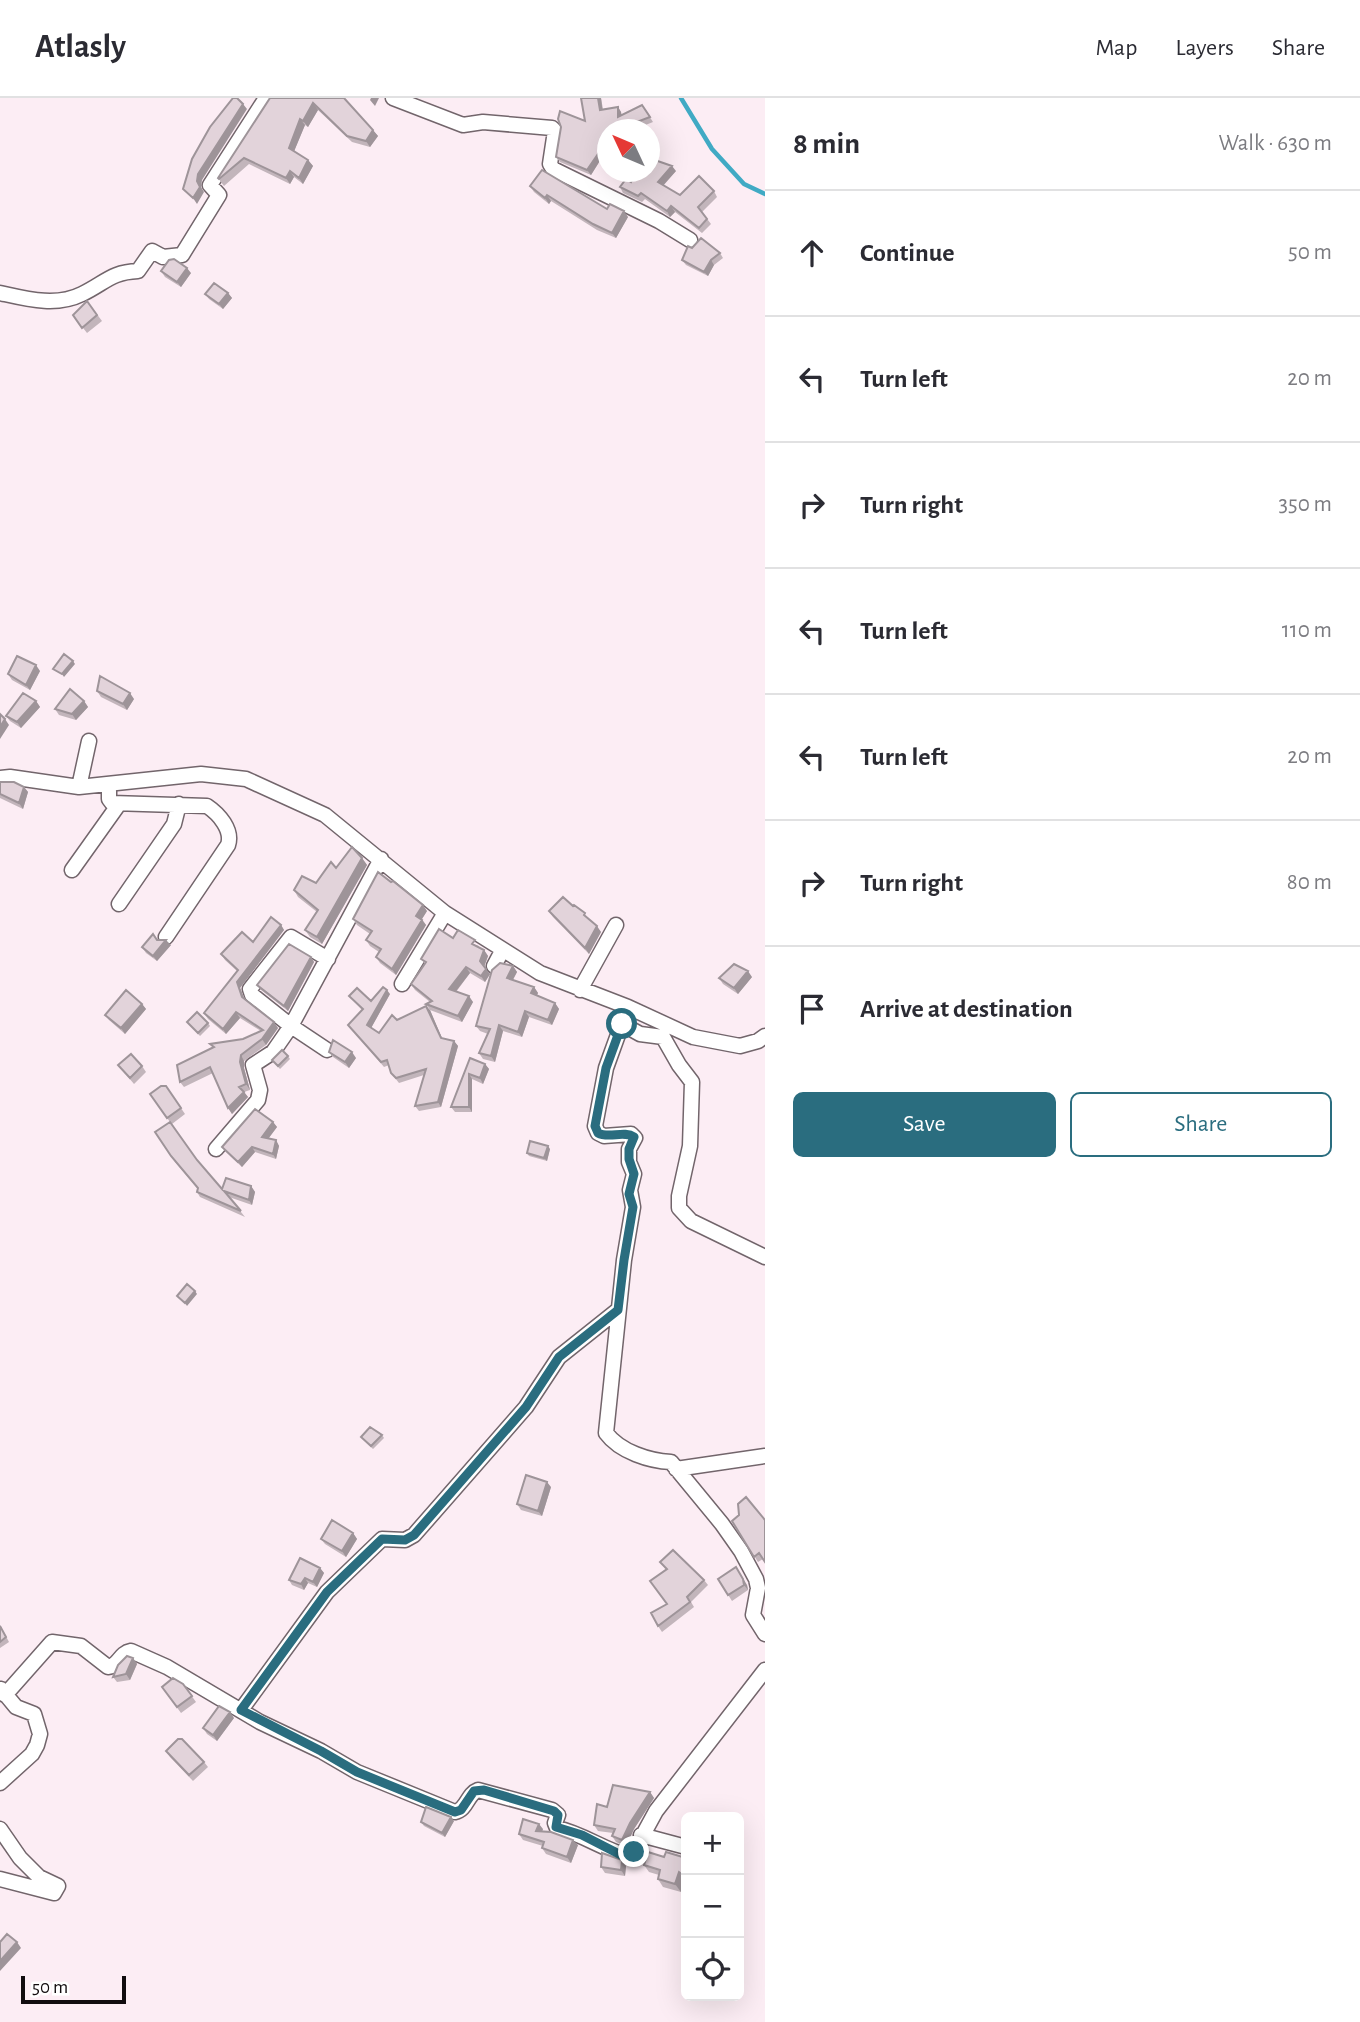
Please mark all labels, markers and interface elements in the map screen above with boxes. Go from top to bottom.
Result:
text: Atlasly [35,31,126,64]
text: Map [1095,36,1137,60]
text: Layers [1175,36,1234,60]
text: Share [1272,36,1325,60]
north arrow [597,119,660,182]
text: 8 min [793,129,860,159]
text: Walk · 630 m [1218,132,1332,155]
icon: ahead [793,234,831,272]
text: Continue [860,240,955,266]
text: 50 m [1288,241,1332,264]
icon: left [793,360,831,398]
text: Turn left [860,366,948,392]
text: 20 m [1287,367,1332,390]
icon: right [793,486,831,524]
text: Turn right [860,492,963,518]
text: 350 m [1279,493,1332,516]
icon: left [793,612,831,650]
text: Turn left [860,618,948,644]
text: 110 m [1282,619,1332,642]
icon: left [793,738,831,776]
text: Turn left [860,744,948,770]
text: 20 m [1287,745,1332,768]
icon: right [793,864,831,902]
text: Turn right [860,870,963,896]
text: 80 m [1287,871,1332,894]
icon: arrive [793,990,831,1028]
text: Arrive at destination [860,996,1073,1022]
route start [606,1008,637,1039]
button: Save [793,1092,1056,1157]
button: Share [1070,1092,1332,1157]
map controls [681,1812,744,2001]
button: + [681,1812,744,1875]
route end [618,1836,649,1867]
button: − [681,1875,744,1938]
button: locate [681,1938,744,2001]
scale bar [21,1973,126,2005]
text: 50 m [32,1978,68,1997]

